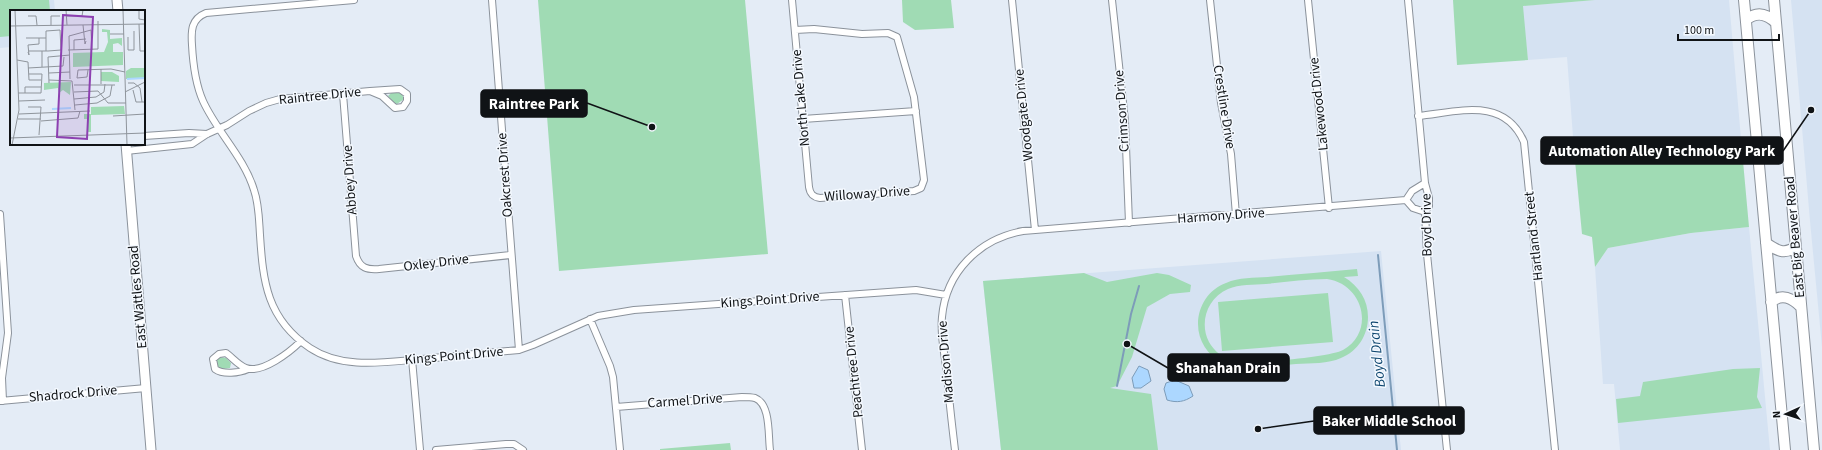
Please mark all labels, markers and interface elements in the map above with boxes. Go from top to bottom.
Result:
inset map [10,10,145,145]
scale bar [1678,16,1779,42]
text: 100 m [1684,22,1714,39]
street label: North Lake Drive [787,49,815,147]
street label: Lakewood Drive [1304,56,1334,152]
street label: Crestline Drive [1207,64,1241,150]
street label: Woodgate Drive [1009,68,1039,162]
street label: Crimson Drive [1109,69,1135,153]
street label: Raintree Drive [278,82,362,110]
callout: Raintree Park [481,90,587,117]
text: Raintree Park [489,94,580,115]
street label: Oakcrest Drive [492,132,518,218]
callout: Automation Alley Technology Park [1541,137,1783,164]
text: Automation Alley Technology Park [1548,141,1776,162]
street label: Abbey Drive [338,144,362,216]
street label: East Big Beaver Road [1780,175,1810,299]
street label: Willoway Drive [824,181,911,207]
street label: Hartland Street [1519,190,1549,282]
street label: Boyd Drive [1416,193,1438,257]
street label: Harmony Drive [1177,203,1265,229]
street label: East Wattles Road [124,245,152,349]
street label: Oxley Drive [402,249,470,277]
street label: Kings Point Drive [720,287,820,313]
water label: Boyd Drain [1363,319,1391,388]
street label: Madison Drive [932,320,960,404]
street label: Peachtree Drive [839,325,869,419]
street label: Kings Point Drive [404,342,504,370]
callout: Shanahan Drain [1168,354,1289,381]
text: Shanahan Drain [1175,358,1281,379]
street label: Shadrock Drive [28,380,118,408]
street label: Carmel Drive [647,388,723,414]
north arrow [1766,394,1806,434]
callout: Baker Middle School [1314,407,1464,434]
text: N [1769,410,1784,419]
text: Baker Middle School [1322,411,1457,432]

